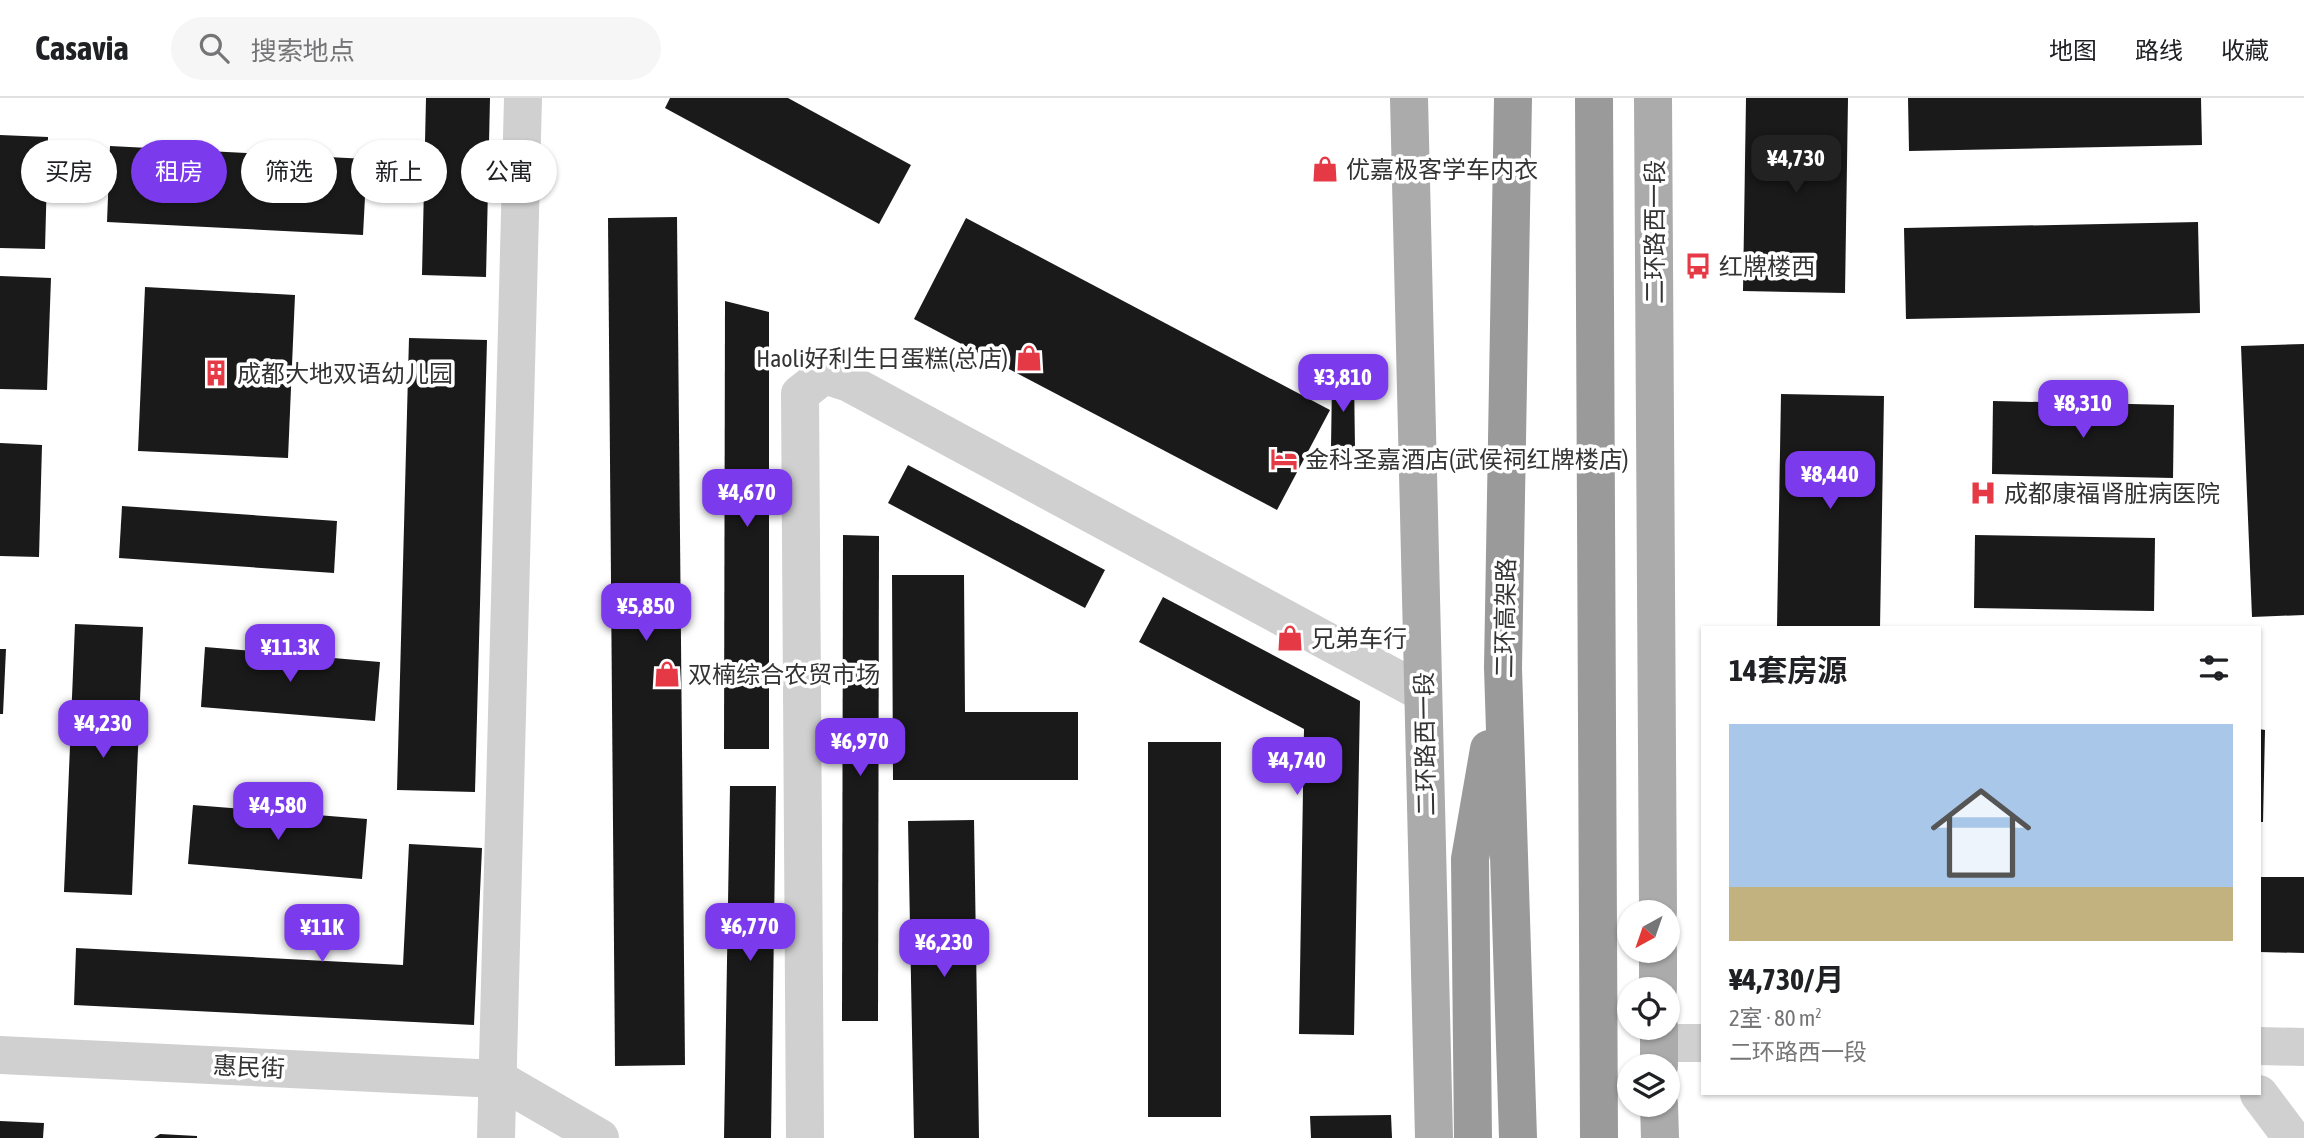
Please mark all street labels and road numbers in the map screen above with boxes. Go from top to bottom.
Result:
street label: 二环路西一段 [1641,160,1668,304]
street label: 二环高架路 [1490,558,1520,678]
street label: 二环路西一段 [1410,672,1440,816]
street label: 惠民街 [212,1052,286,1082]

